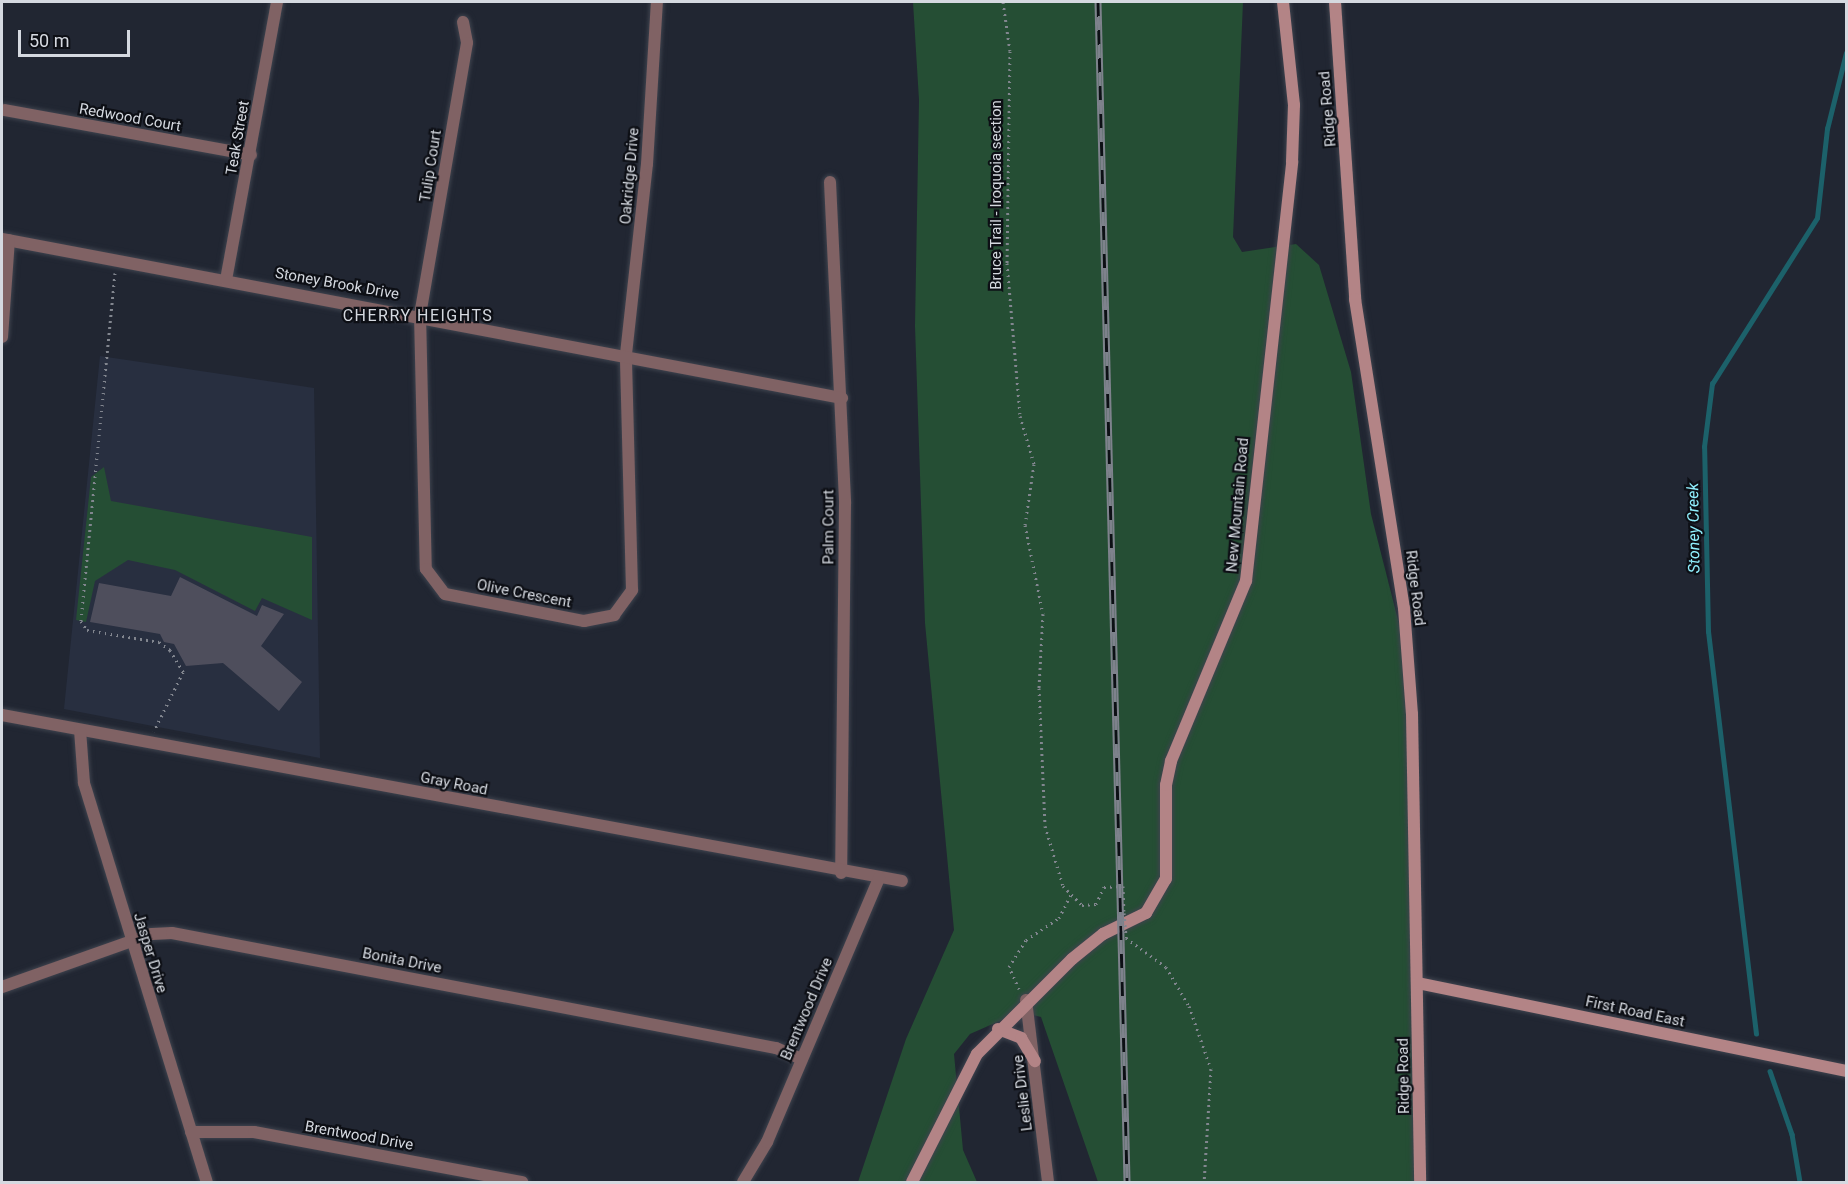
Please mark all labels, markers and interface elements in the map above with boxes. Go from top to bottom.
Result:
scale bar [21,18,134,56]
text: 50 m [29,30,69,51]
street label: Ridge Road [1316,70,1340,148]
street label: Teak Street [223,99,253,177]
street label: Redwood Court [78,100,182,136]
street label: Bruce Trail - Iroquoia section [988,100,1006,290]
street label: Oakridge Drive [617,127,643,225]
street label: Tulip Court [416,129,446,203]
street label: Stoney Brook Drive [274,264,400,304]
district label: CHERRY HEIGHTS [343,306,493,326]
street label: New Mountain Road [1223,437,1253,573]
water label: Stoney Creek [1684,483,1704,573]
street label: Palm Court [820,489,838,565]
street label: Ridge Road [1401,549,1429,627]
street label: Olive Crescent [475,576,573,612]
street label: Gray Road [419,769,489,799]
street label: Jasper Drive [129,911,171,995]
street label: Bonita Drive [361,945,443,977]
street label: Brentwood Drive [777,955,837,1063]
street label: First Road East [1584,993,1686,1031]
street label: Ridge Road [1394,1038,1414,1114]
street label: Leslie Drive [1009,1054,1037,1132]
street label: Brentwood Drive [303,1118,415,1154]

